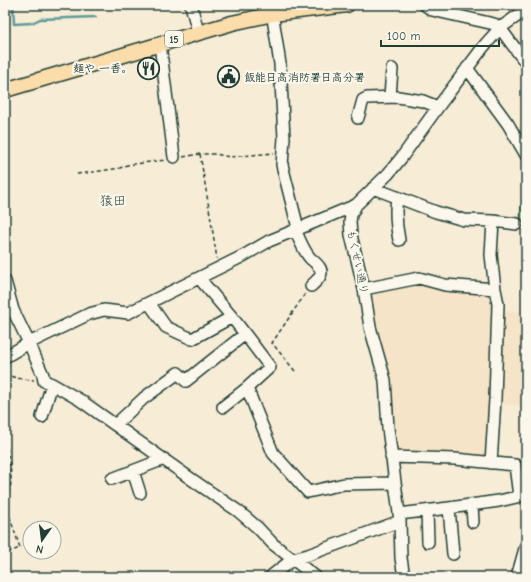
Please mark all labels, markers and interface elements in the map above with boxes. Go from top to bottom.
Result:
scale bar [381,22,499,48]
text: 100 m [387,29,420,43]
road number: 15 [165,31,183,47]
restaurant icon: 麺や 一香。 [135,55,161,81]
place label: 麺や 一香。 [73,62,132,75]
public building icon: 飯能日高消防署日高分署 [215,64,241,90]
place label: 飯能日高消防署日高分署 [244,71,365,84]
district label: 猿田 [100,193,126,208]
street label: もくせい通り [344,228,371,296]
north arrow [22,520,62,560]
text: N [35,542,45,556]

